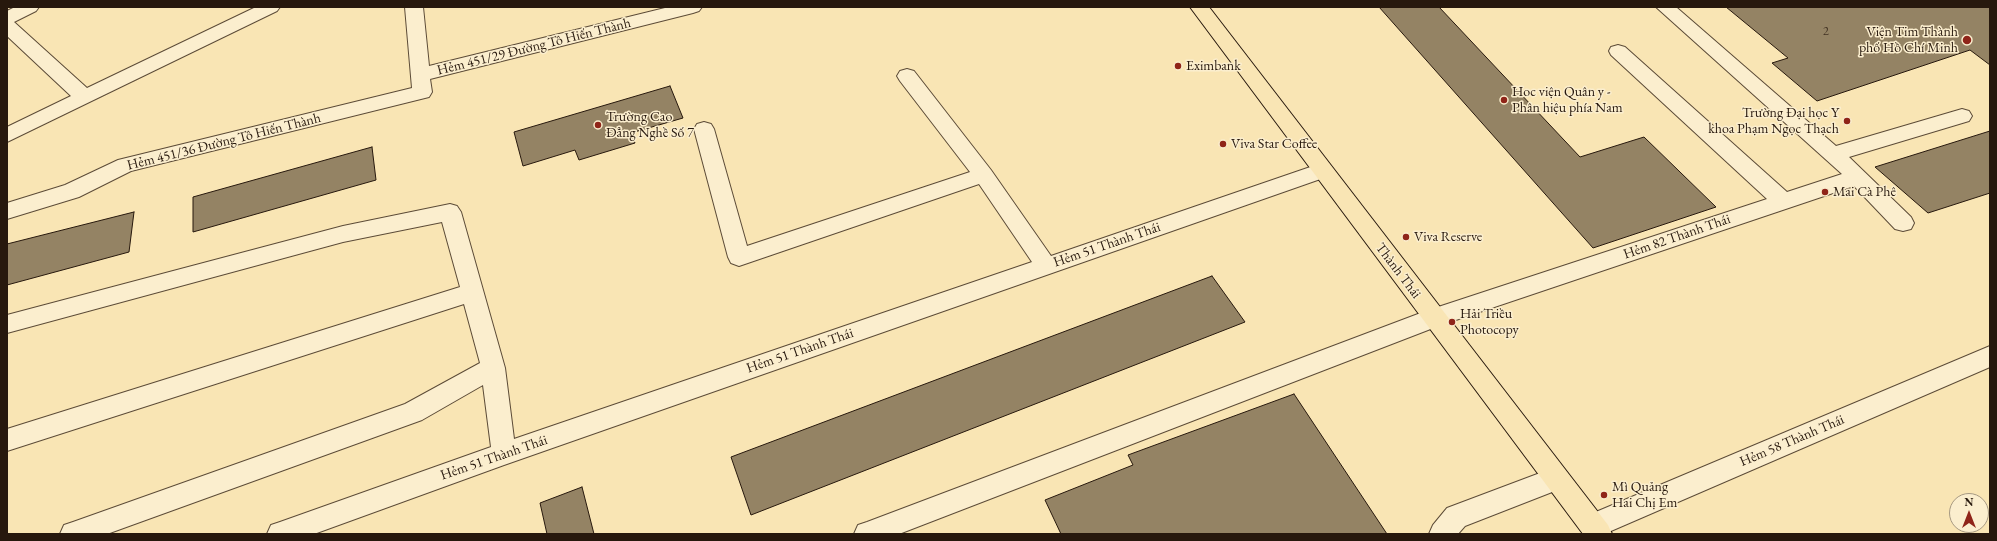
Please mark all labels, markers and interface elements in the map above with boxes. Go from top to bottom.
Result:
street label: Hẻm 451/29 Đường Tô Hiến Thành [435,15,633,79]
place label: Viện Tim Thành phố Hồ Chí Minh [1859,24,1958,56]
house number: 2 [1823,25,1829,39]
marker: Viện Tim Thành phố Hồ Chí Minh [1961,34,1973,46]
place label: Eximbank [1186,58,1241,74]
marker: Eximbank [1173,61,1183,71]
place label: Hoc viện Quân y - Phân hiệu phía Nam [1512,84,1623,116]
marker: Hoc viện Quân y - Phân hiệu phía Nam [1499,95,1509,105]
place label: Trường Đại học Y khoa Phạm Ngọc Thạch [1708,105,1839,138]
place label: Trường Cao Đẳng Nghề Số 7 [606,109,694,142]
street label: Hẻm 451/36 Đường Tô Hiến Thành [125,110,323,174]
marker: Trường Đại học Y khoa Phạm Ngọc Thạch [1842,116,1852,126]
marker: Trường Cao Đẳng Nghề Số 7 [593,120,603,130]
place label: Viva Star Coffee [1231,136,1317,152]
marker: Viva Star Coffee [1218,139,1228,149]
place label: Mai Cà Phê [1833,184,1896,200]
marker: Mai Cà Phê [1820,187,1830,197]
street label: Hẻm 82 Thành Thái [1621,211,1733,263]
street label: Hẻm 51 Thành Thái [1051,219,1163,271]
place label: Viva Reserve [1414,229,1482,245]
marker: Viva Reserve [1401,232,1411,242]
street label: Thành Thái [1372,240,1424,302]
place label: Hải Triều Photocopy [1460,306,1519,338]
marker: Hải Triều Photocopy [1447,317,1457,327]
street label: Hẻm 51 Thành Thái [744,325,856,377]
street label: Hẻm 58 Thành Thái [1737,411,1847,471]
street label: Hẻm 51 Thành Thái [438,432,550,484]
place label: Mì Quảng Hai Chị Em [1612,479,1677,512]
marker: Mì Quảng Hai Chị Em [1599,490,1609,500]
north arrow [1949,493,1989,533]
text: N [1965,495,1973,509]

